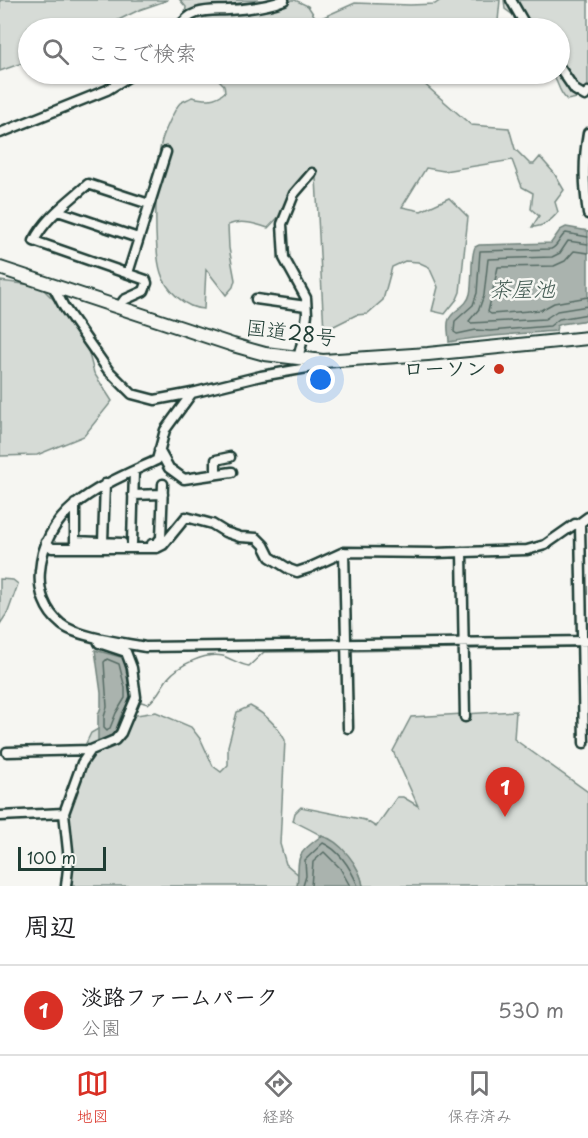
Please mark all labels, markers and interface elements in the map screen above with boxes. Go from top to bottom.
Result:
search box [18,18,570,84]
icon: search [39,35,72,68]
text: ここで検索 [87,35,197,68]
water label: 茶屋池 [489,271,556,304]
street label: 国道28号 [244,310,338,352]
place label: ローソン [403,351,487,383]
marker: ローソン [492,362,506,376]
your location [306,365,335,394]
pin: 1 [486,768,524,817]
scale bar [18,844,106,872]
text: 100 m [27,845,76,869]
text: 周辺 [24,906,76,945]
text: 淡路ファームパーク [81,979,278,1012]
text: 1 [39,995,48,1025]
text: 530 m [498,995,564,1025]
text: 公園 [81,1012,121,1042]
tab: 地図 [76,1067,109,1127]
tab: 経路 [262,1067,295,1127]
tab: 保存済み [448,1067,512,1127]

